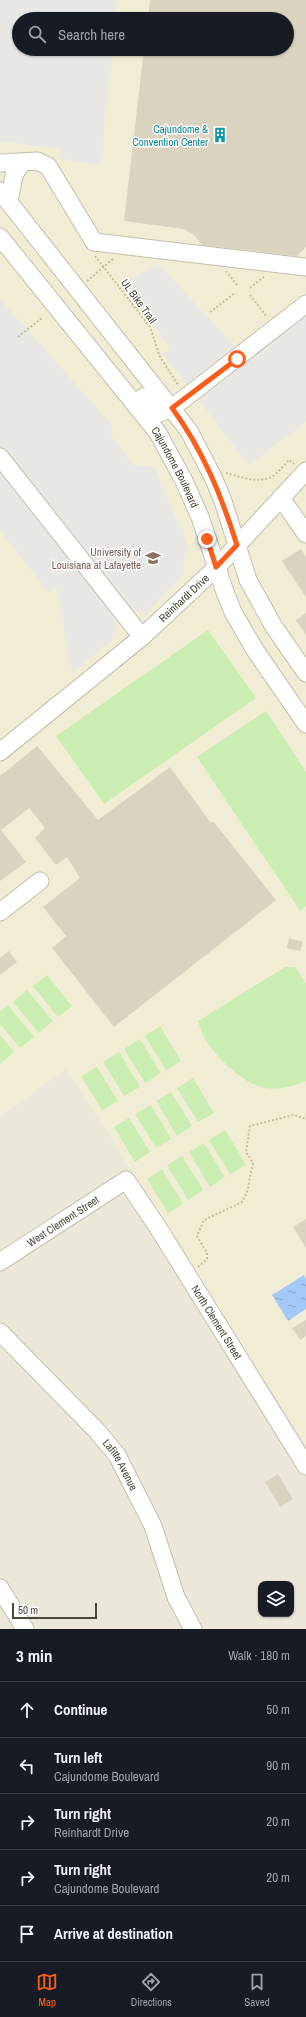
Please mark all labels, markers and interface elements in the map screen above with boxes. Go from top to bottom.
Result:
search box [12,12,294,56]
icon: search [26,23,48,45]
text: Search here [58,24,125,45]
place label: Cajundome & Convention Center [132,122,208,149]
building icon: Cajundome & Convention Center [211,126,229,144]
street label: UL Bike Trail [118,276,160,326]
route start [228,350,246,368]
street label: Cajundome Boulevard [148,424,202,510]
route end [198,530,216,548]
place label: University of Louisiana at Lafayette [52,545,141,572]
school or university icon: University of Louisiana at Lafayette [144,549,162,567]
street label: Reinhardt Drive [156,571,212,625]
street label: West Clement Street [24,1192,102,1250]
street label: North Clement Street [188,1282,245,1362]
street label: Lafitte Avenue [100,1436,141,1493]
map controls [258,1581,294,1617]
button: layers [258,1581,294,1617]
scale bar [12,1601,97,1620]
text: 50 m [18,1603,38,1617]
text: 3 min [16,1644,52,1667]
text: Walk · 180 m [228,1647,290,1664]
icon: ahead [16,1699,38,1721]
text: Continue [54,1699,107,1720]
text: 50 m [266,1701,290,1718]
text: Turn left [54,1747,102,1768]
icon: left [16,1755,38,1777]
text: 90 m [266,1757,290,1774]
text: Cajundome Boulevard [54,1768,159,1785]
text: Turn right [54,1803,111,1824]
icon: right [16,1811,38,1833]
text: 20 m [266,1813,290,1830]
text: Reinhardt Drive [54,1824,129,1841]
text: Turn right [54,1859,111,1880]
icon: right [16,1867,38,1889]
text: 20 m [266,1869,290,1886]
text: Cajundome Boulevard [54,1880,159,1897]
icon: arrive [16,1923,38,1945]
text: Arrive at destination [54,1923,173,1944]
tab: Map [36,1971,58,2009]
tab: Directions [131,1971,172,2009]
tab: Saved [244,1971,270,2009]

